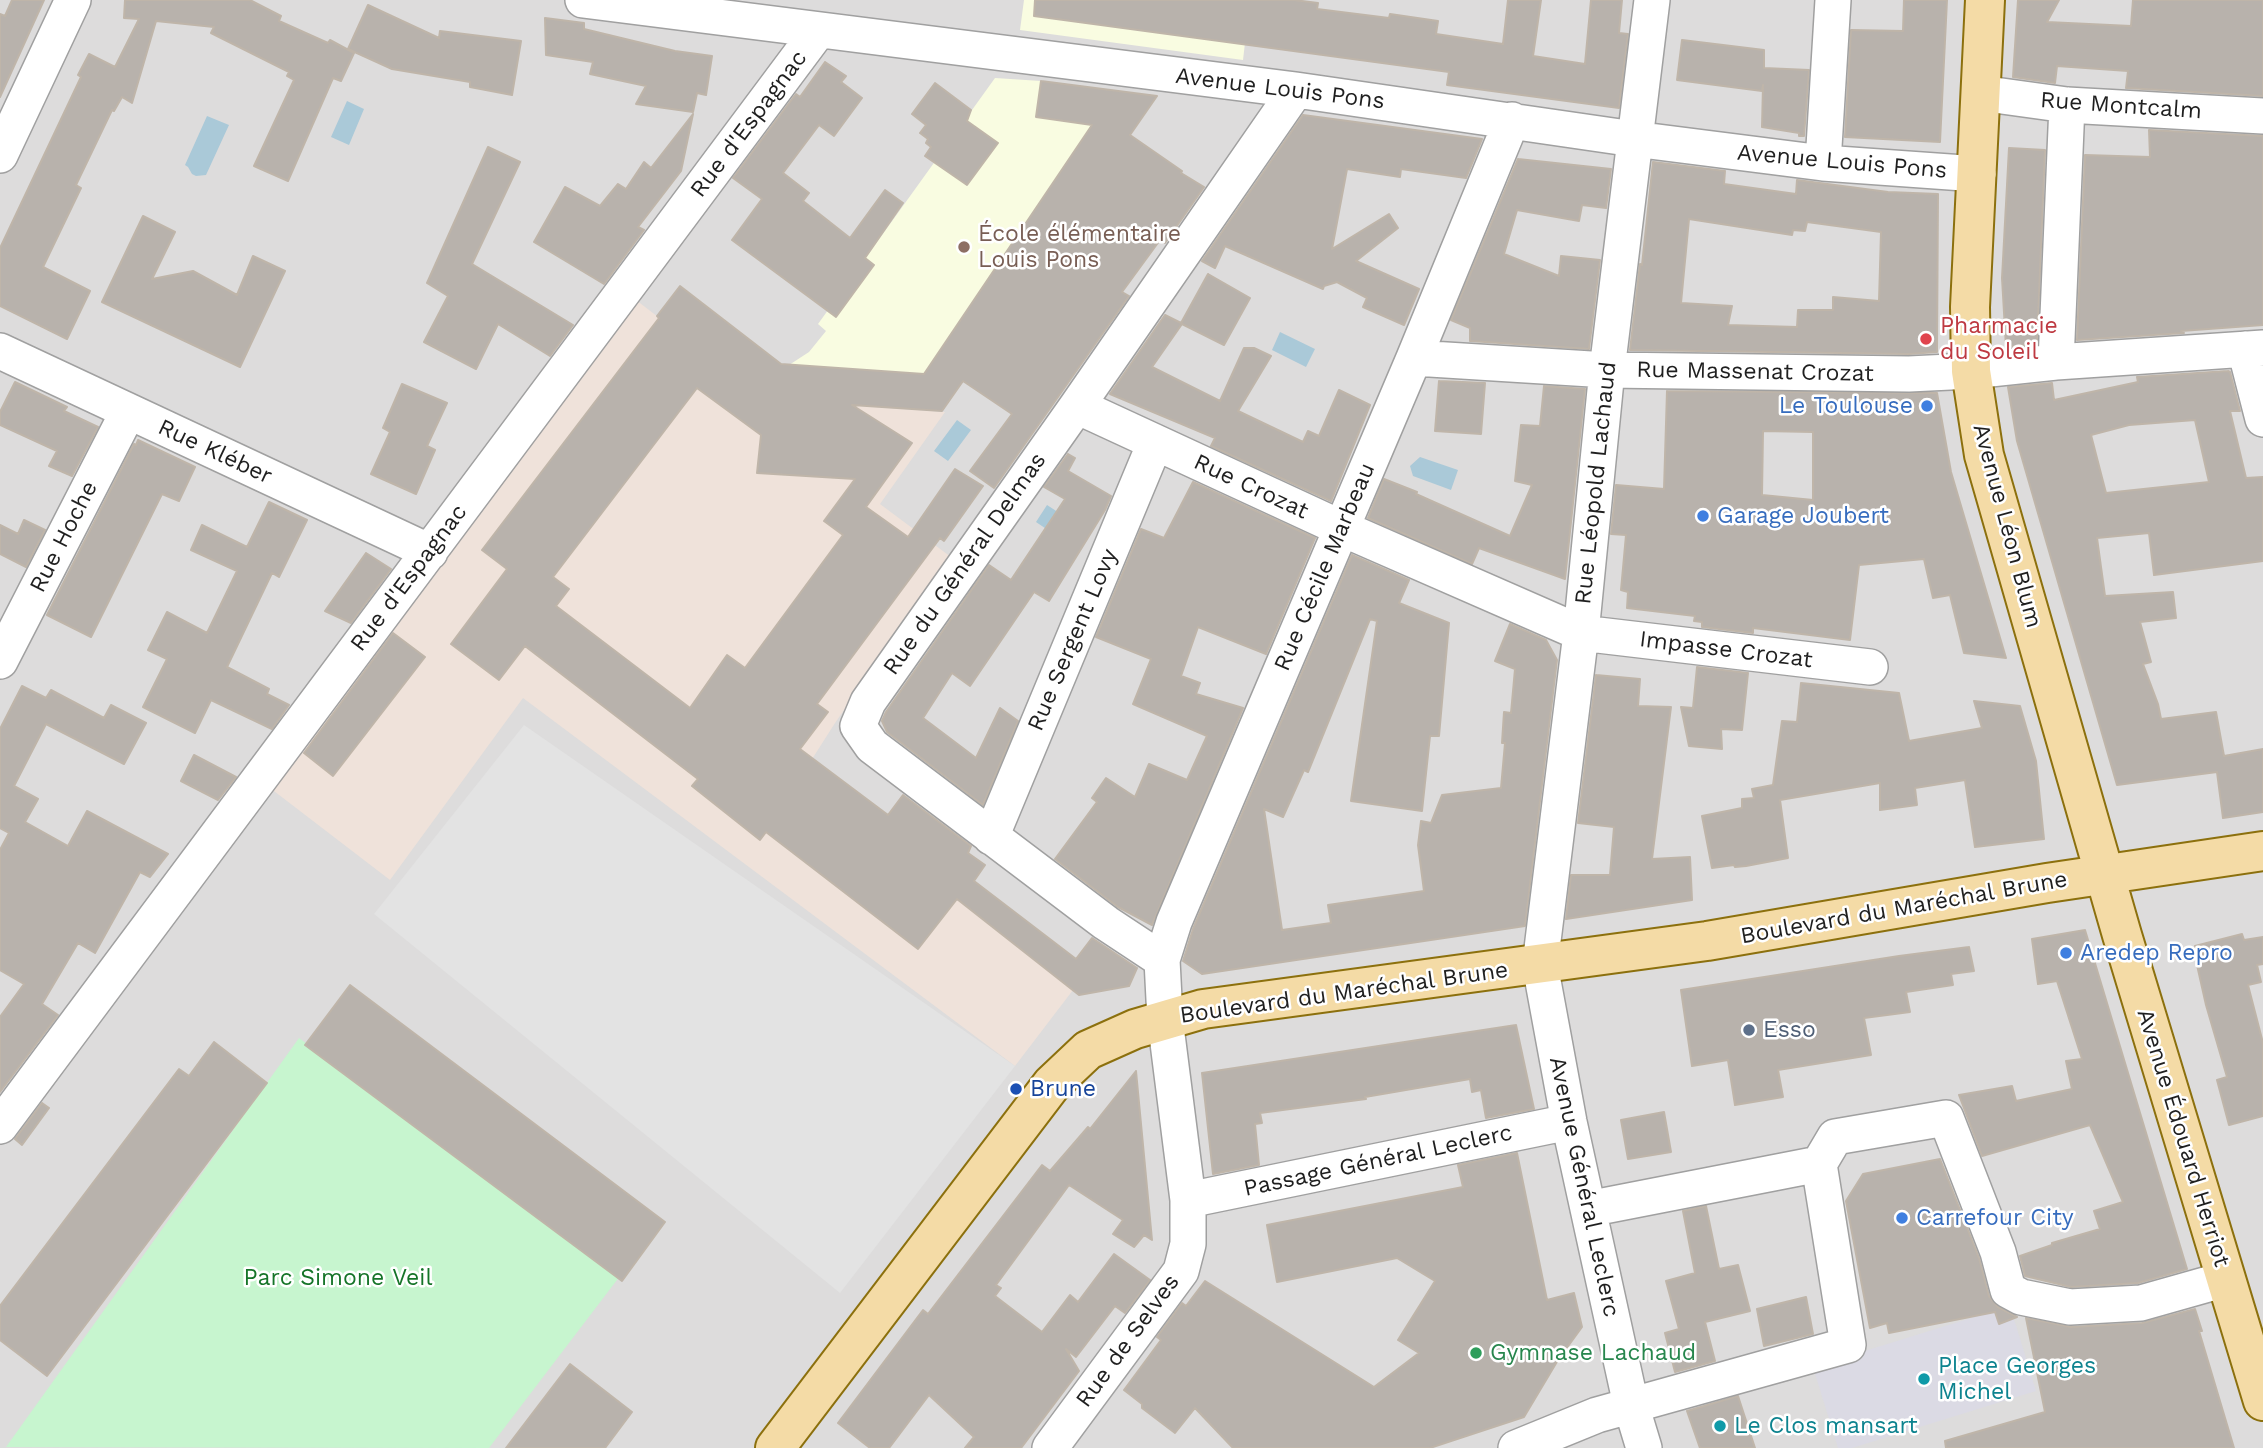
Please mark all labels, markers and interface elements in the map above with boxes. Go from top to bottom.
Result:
street label: Rue d'Espagnac [685,45,813,203]
street label: Avenue Louis Pons [1174,62,1386,116]
street label: Rue Montcalm [2039,87,2203,125]
street label: Avenue Louis Pons [1736,139,1948,185]
place label: École élémentaire Louis Pons [978,220,1181,274]
marker: École élémentaire Louis Pons [956,239,972,255]
place label: Pharmacie du Soleil [1940,312,2058,366]
marker: Pharmacie du Soleil [1918,331,1934,347]
street label: Rue Massenat Crozat [1636,356,1874,388]
street label: Rue Léopold Lachaud [1570,360,1622,606]
place label: Le Toulouse [1779,392,1913,420]
marker: Le Toulouse [1919,398,1935,414]
street label: Rue Kléber [154,414,276,490]
street label: Avenue Léon Blum [1967,421,2047,631]
street label: Rue du Général Delmas [878,447,1052,681]
street label: Rue Crozat [1189,448,1313,526]
street label: Rue Cécile Marbeau [1269,459,1381,675]
street label: Rue Hoche [24,477,104,597]
street label: Rue d'Espagnac [345,499,473,657]
place label: Garage Joubert [1717,502,1889,530]
marker: Garage Joubert [1695,508,1711,524]
street label: Rue Sergent Lovy [1022,545,1124,735]
street label: Impasse Crozat [1638,626,1814,674]
street label: Boulevard du Maréchal Brune [1738,866,2070,950]
place label: Aredep Repro [2080,939,2233,967]
marker: Aredep Repro [2058,945,2074,961]
street label: Boulevard du Maréchal Brune [1178,956,1510,1030]
street label: Avenue Édouard Herriot [2131,1006,2235,1270]
place label: Esso [1763,1016,1816,1044]
marker: Esso [1741,1022,1757,1038]
street label: Avenue Général Leclerc [1543,1054,1625,1320]
place label: Brune [1030,1075,1096,1103]
marker: Brune [1008,1081,1024,1097]
street label: Passage Général Leclerc [1241,1119,1515,1203]
place label: Carrefour City [1916,1204,2074,1232]
marker: Carrefour City [1894,1210,1910,1226]
park label: Parc Simone Veil [244,1264,432,1292]
street label: Rue de Selves [1070,1269,1186,1413]
place label: Gymnase Lachaud [1490,1339,1696,1367]
marker: Gymnase Lachaud [1468,1345,1484,1361]
place label: Place Georges Michel [1938,1352,2096,1406]
marker: Place Georges Michel [1916,1371,1932,1387]
place label: Le Clos mansart [1734,1412,1918,1440]
marker: Le Clos mansart [1712,1418,1728,1434]

